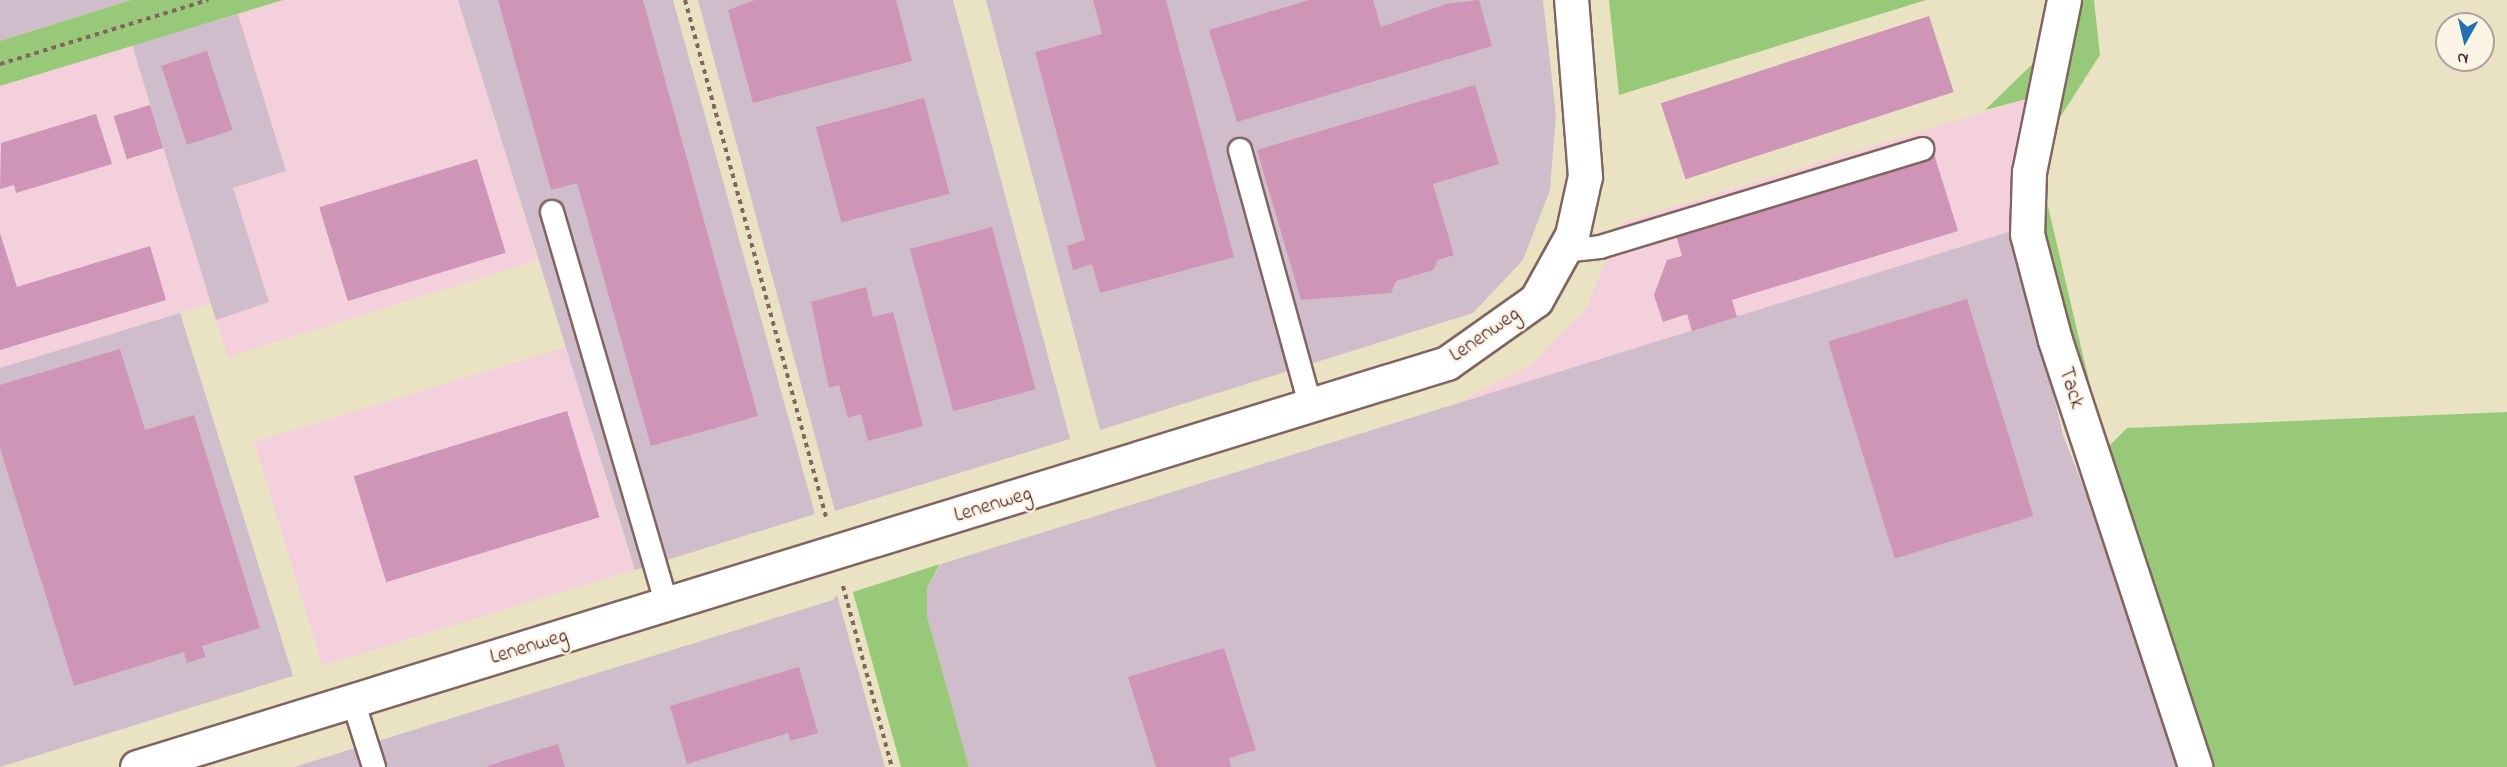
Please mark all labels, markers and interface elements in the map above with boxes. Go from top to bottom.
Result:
north arrow [2435,12,2495,72]
text: N [2456,45,2470,70]
street label: Lenenweg [1445,302,1525,368]
street label: Tack [2053,364,2089,412]
street label: Lenenweg [951,481,1035,529]
street label: Lenenweg [487,623,571,671]

